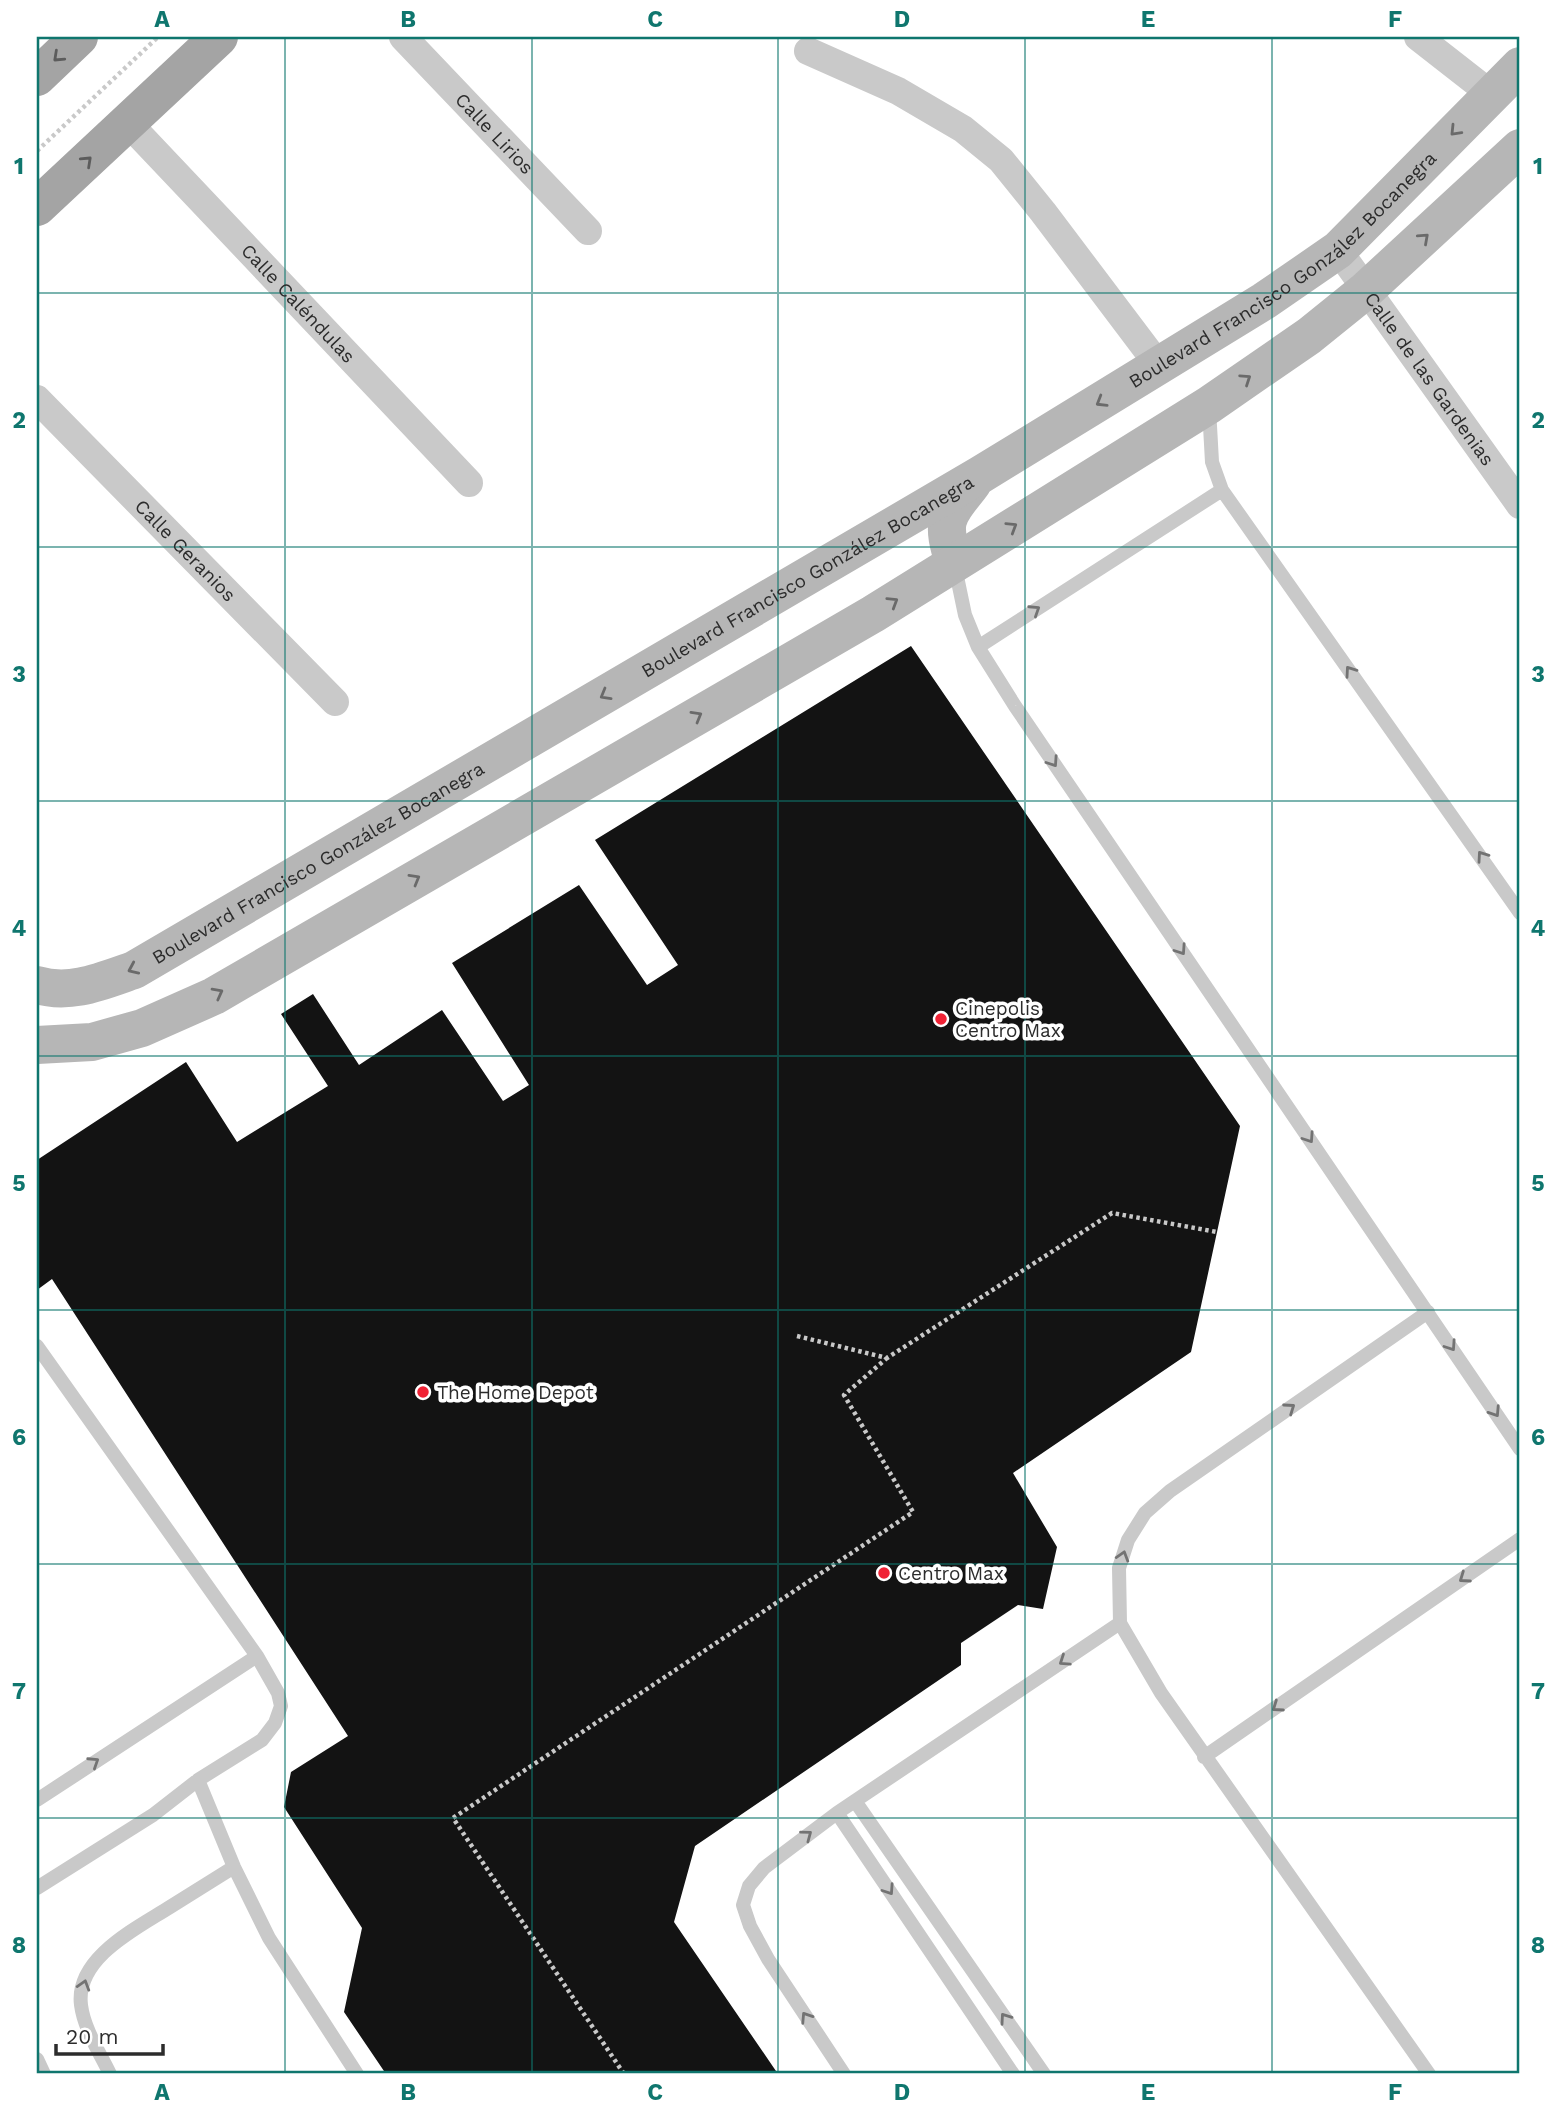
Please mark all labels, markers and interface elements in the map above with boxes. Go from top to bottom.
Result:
text: A [154,6,170,33]
text: B [400,6,416,33]
text: C [647,6,663,33]
text: D [894,6,910,33]
text: E [1141,6,1155,33]
text: F [1388,6,1402,33]
one-way arrow [53,48,66,61]
street label: Calle Lirios [451,88,539,179]
one-way arrow [1450,123,1463,136]
street label: Boulevard Francisco González Bocanegra [1124,146,1441,393]
text: 1 [14,153,24,180]
text: 1 [1533,153,1543,180]
one-way arrow [79,157,92,169]
one-way arrow [1416,234,1429,247]
street label: Calle Caléndulas [237,239,360,367]
street label: Calle de las Gardenias [1360,287,1500,470]
one-way arrow [1238,375,1251,388]
one-way arrow [1095,394,1108,407]
text: 2 [12,407,26,434]
text: 2 [1531,407,1545,434]
street label: Boulevard Francisco González Bocanegra [637,470,978,682]
street label: Calle Geranios [130,494,241,606]
one-way arrow [1005,523,1018,536]
one-way arrow [885,597,898,610]
one-way arrow [1027,606,1040,619]
text: 3 [12,661,26,688]
text: 3 [1531,661,1545,688]
one-way arrow [1346,666,1358,679]
one-way arrow [599,687,612,700]
one-way arrow [689,711,702,724]
one-way arrow [1045,754,1057,767]
street label: Boulevard Francisco González Bocanegra [148,756,488,969]
one-way arrow [1478,851,1490,864]
one-way arrow [407,874,420,887]
text: 4 [12,915,27,942]
text: 4 [1531,915,1546,942]
one-way arrow [1173,942,1185,955]
one-way arrow [128,961,140,975]
one-way arrow [211,988,223,1001]
place label: Cinepolis Centro Max [955,997,1061,1042]
marker: Cinepolis Centro Max [933,1011,949,1027]
one-way arrow [1301,1130,1313,1143]
text: 5 [12,1170,26,1197]
text: 5 [1531,1170,1545,1197]
one-way arrow [1443,1338,1456,1351]
place label: The Home Depot [437,1381,594,1404]
marker: The Home Depot [415,1384,431,1400]
one-way arrow [1282,1404,1295,1416]
one-way arrow [1486,1404,1499,1417]
text: 6 [12,1424,26,1451]
text: 6 [1531,1424,1545,1451]
one-way arrow [1115,1550,1129,1562]
place label: Centro Max [898,1562,1004,1585]
marker: Centro Max [876,1565,892,1581]
one-way arrow [1459,1570,1472,1582]
one-way arrow [1059,1653,1072,1665]
text: 7 [12,1678,26,1705]
text: 7 [1531,1678,1545,1705]
one-way arrow [1272,1699,1285,1711]
one-way arrow [86,1758,99,1771]
one-way arrow [800,1830,812,1843]
one-way arrow [880,1882,893,1895]
text: 8 [12,1932,26,1959]
text: 8 [1531,1932,1545,1959]
one-way arrow [76,1979,91,1991]
one-way arrow [802,2012,814,2025]
scale bar [56,2013,163,2057]
one-way arrow [1001,2013,1013,2026]
text: 20 m [66,2024,118,2049]
text: A [154,2079,170,2106]
text: B [400,2079,416,2106]
text: C [647,2079,663,2106]
text: D [894,2079,910,2106]
text: E [1141,2079,1155,2106]
text: F [1388,2079,1402,2106]

